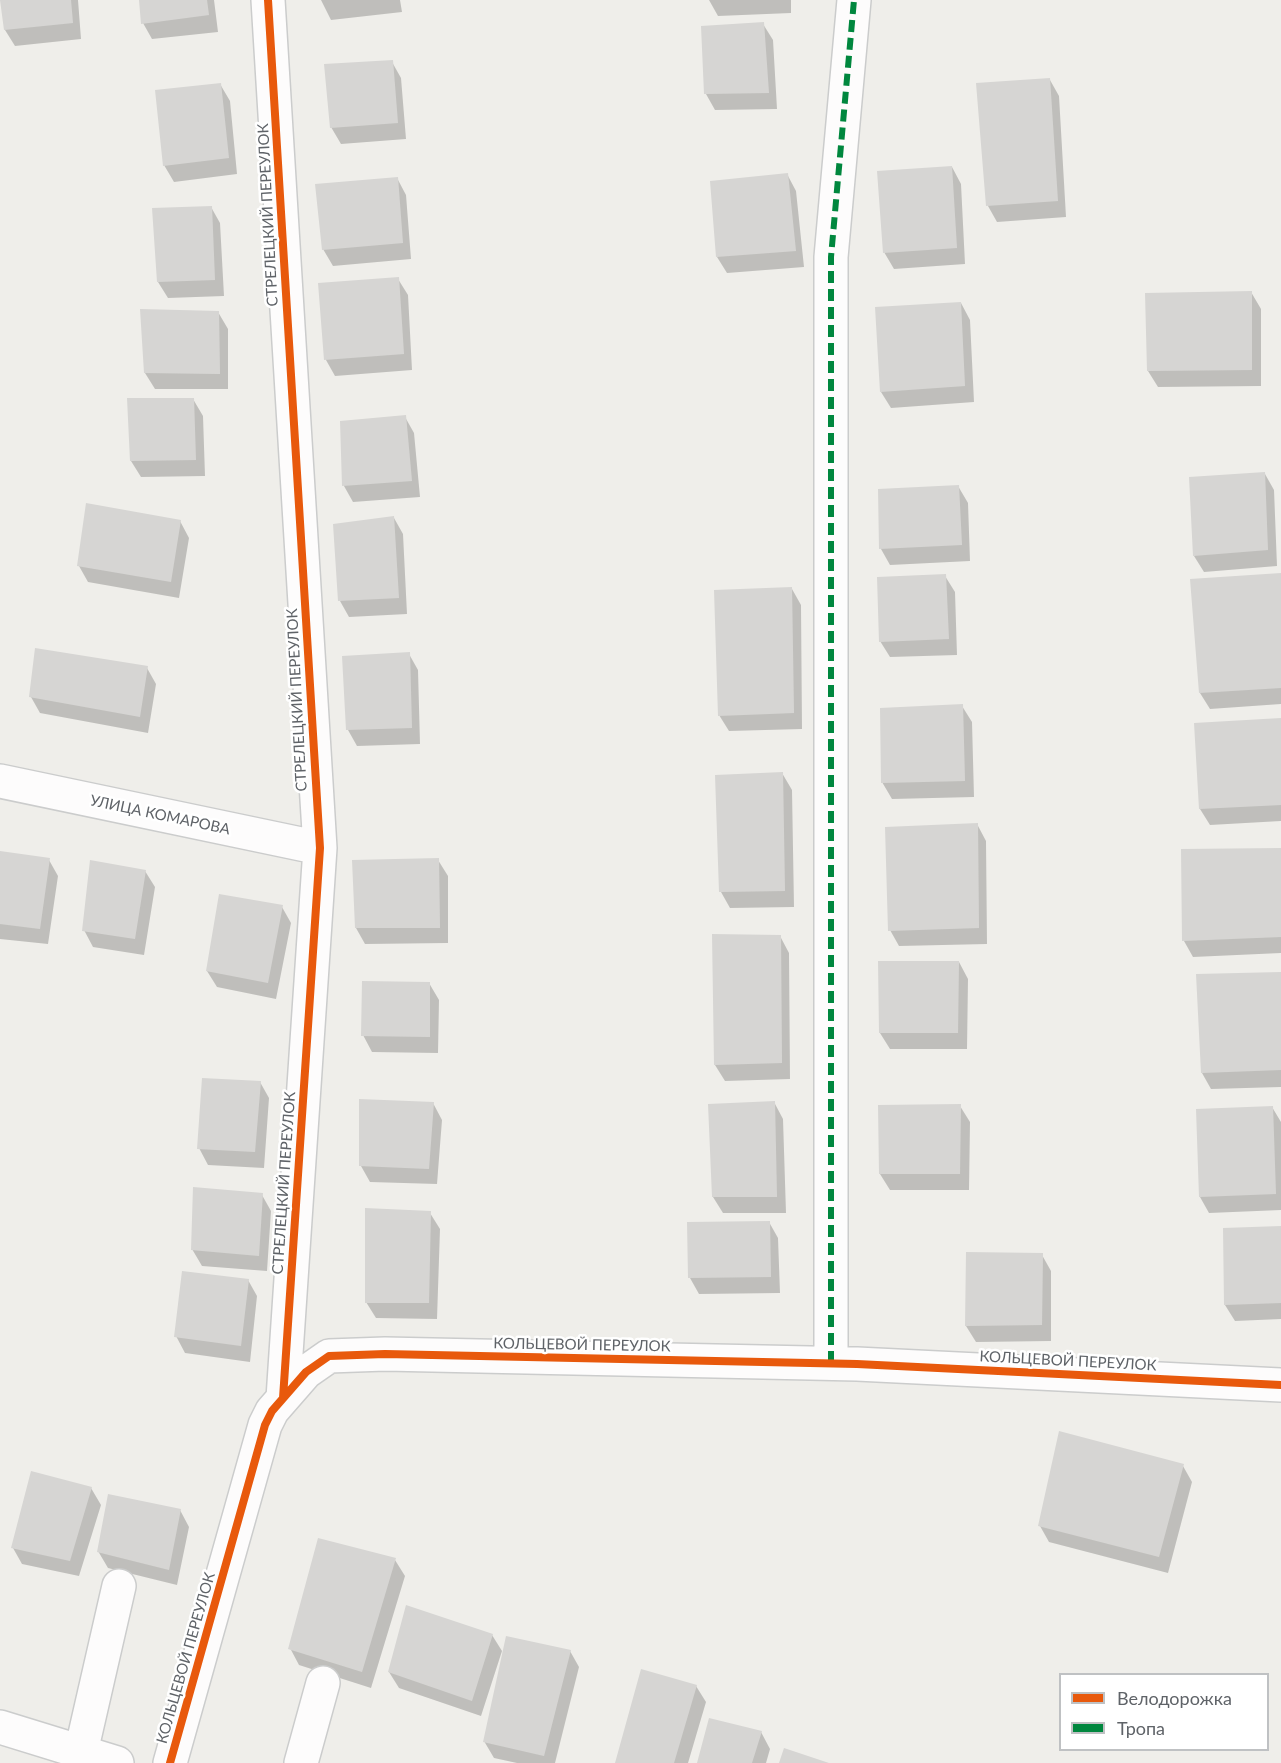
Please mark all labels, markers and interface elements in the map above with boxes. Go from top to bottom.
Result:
street label: СТРЕЛЕЦКИЙ ПЕРЕУЛОК [254,123,282,307]
street label: СТРЕЛЕЦКИЙ ПЕРЕУЛОК [283,608,311,792]
street label: УЛИЦА КОМАРОВА [88,791,232,839]
street label: СТРЕЛЕЦКИЙ ПЕРЕУЛОК [269,1091,299,1275]
street label: КОЛЬЦЕВОЙ ПЕРЕУЛОК [493,1334,671,1356]
street label: КОЛЬЦЕВОЙ ПЕРЕУЛОК [979,1347,1157,1375]
street label: КОЛЬЦЕВОЙ ПЕРЕУЛОК [153,1570,219,1746]
legend [1059,1673,1269,1751]
text: Велодорожка [1117,1687,1232,1709]
text: Тропа [1117,1717,1165,1739]

